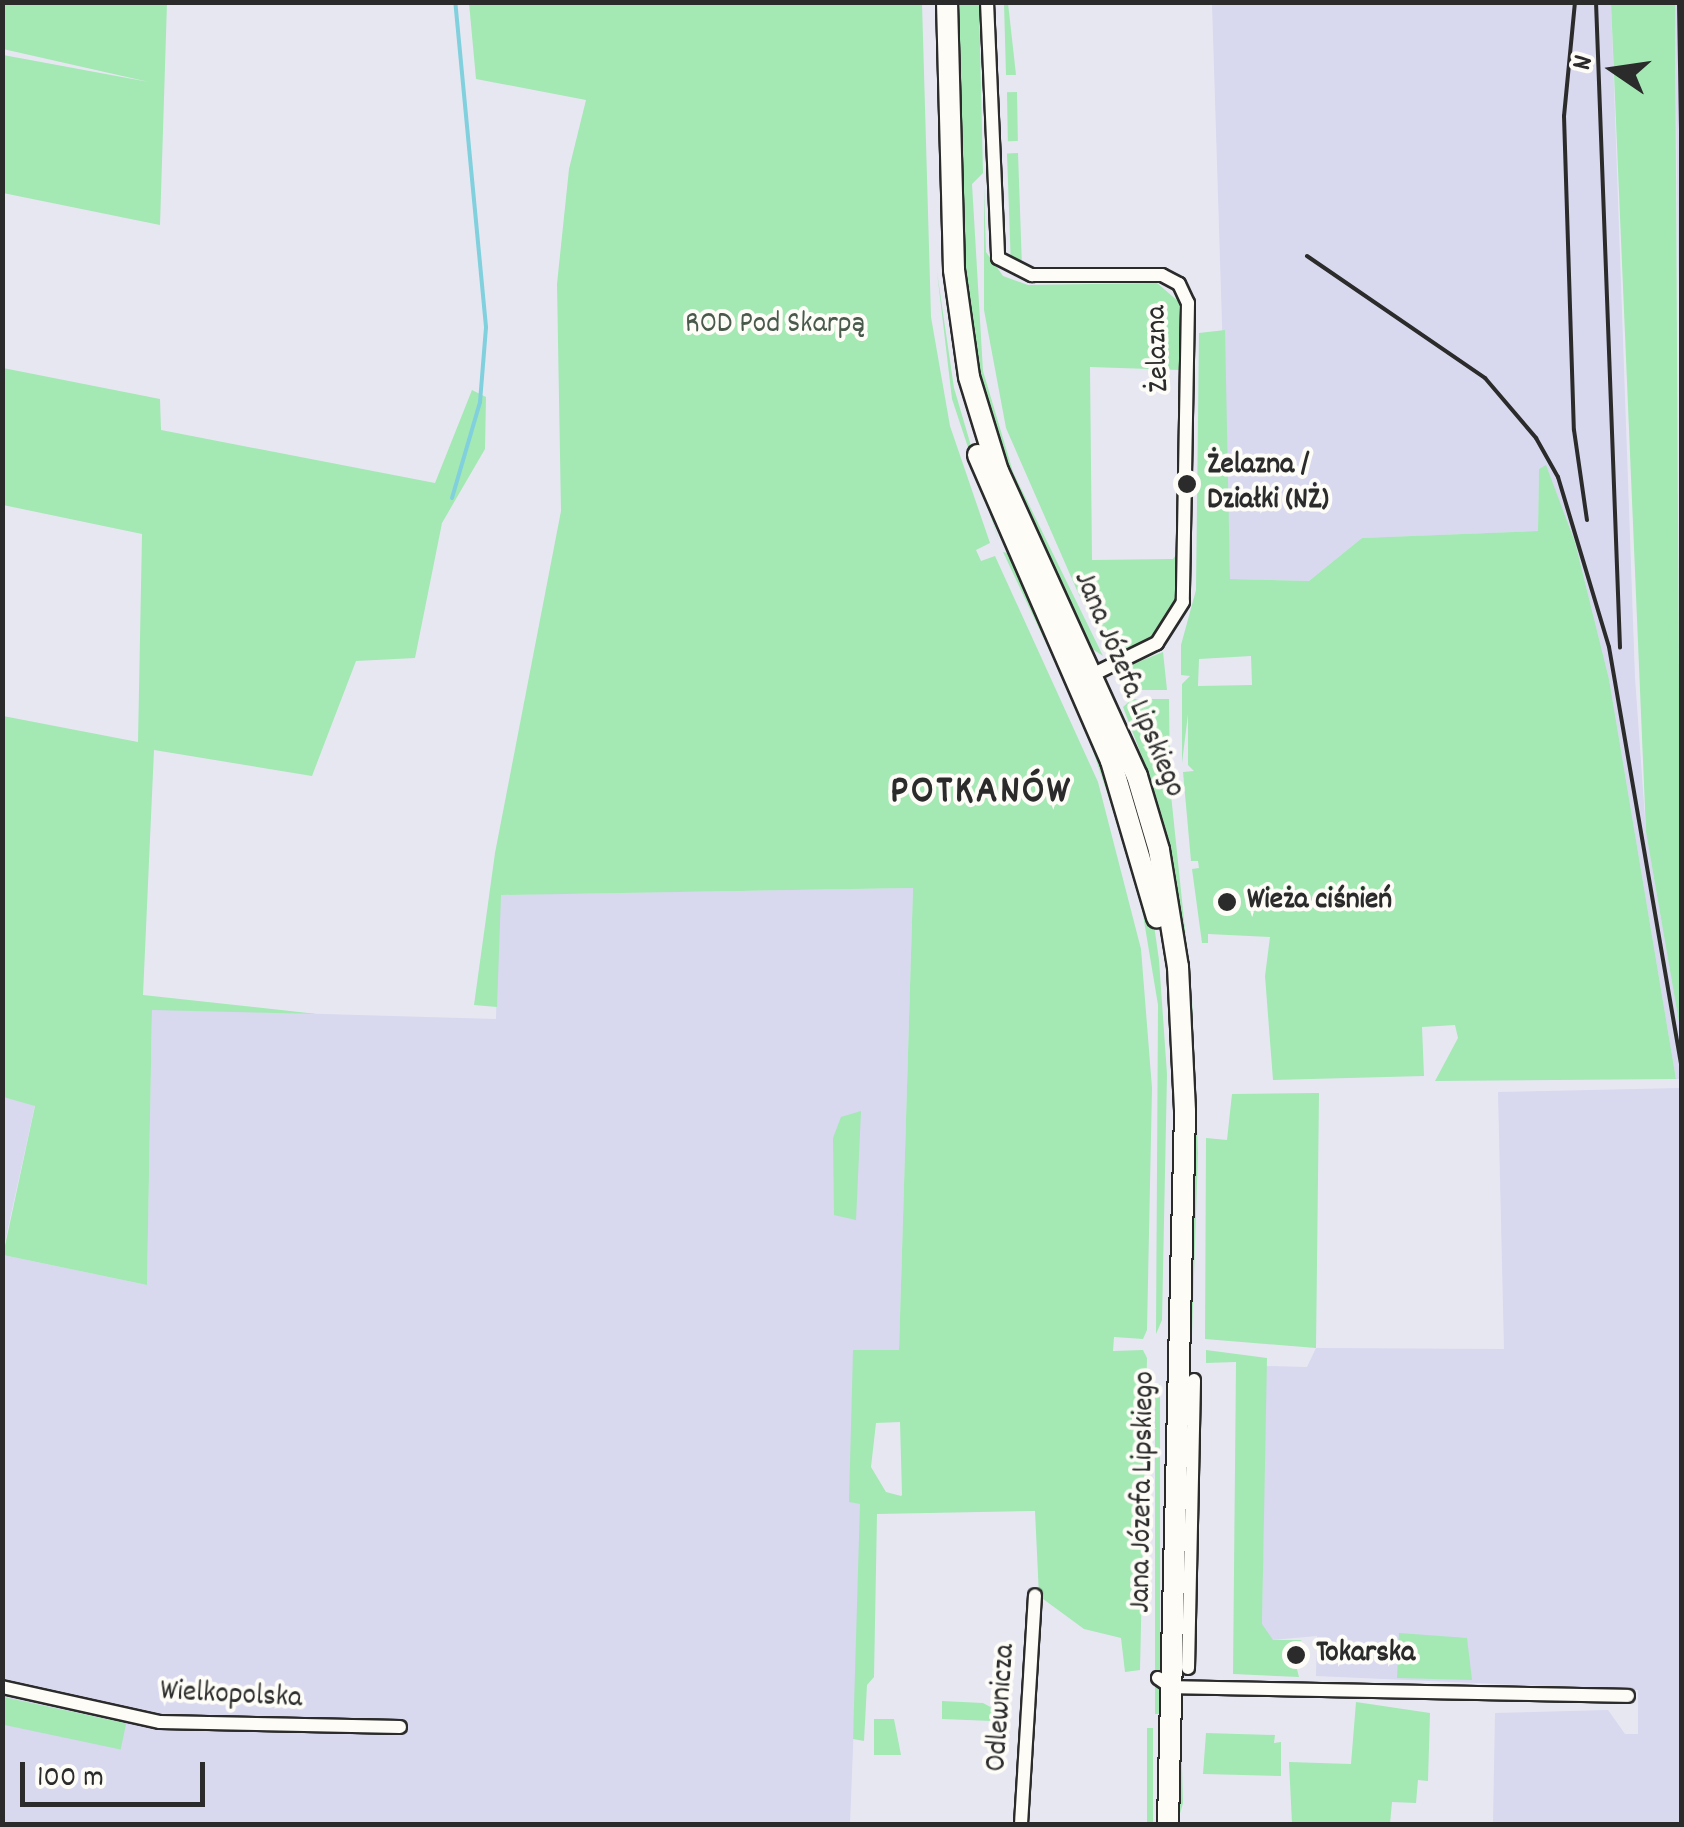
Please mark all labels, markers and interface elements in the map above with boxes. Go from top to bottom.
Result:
north arrow [1564,20,1664,120]
text: N [1564,52,1606,74]
street label: Żelazna [1140,305,1180,393]
park label: ROD Pod Skarpą [685,308,865,344]
place label: Żelazna / Działki (NŻ) [1207,449,1329,520]
marker: Żelazna / Działki (NŻ) [1176,473,1198,495]
street label: Jana Józefa Lipskiego [1063,567,1191,803]
district label: POTKANÓW [890,770,1072,818]
place label: Wieża ciśnień [1247,884,1392,920]
marker: Wieża ciśnień [1216,891,1238,913]
street label: Jana Józefa Lipskiego [1125,1371,1165,1613]
place label: Tokarska [1316,1637,1415,1673]
street label: Odlewnicza [981,1643,1025,1773]
marker: Tokarska [1285,1644,1307,1666]
street label: Wielkopolska [159,1675,303,1719]
scale bar [25,1742,210,1804]
text: 100 m [37,1758,104,1801]

